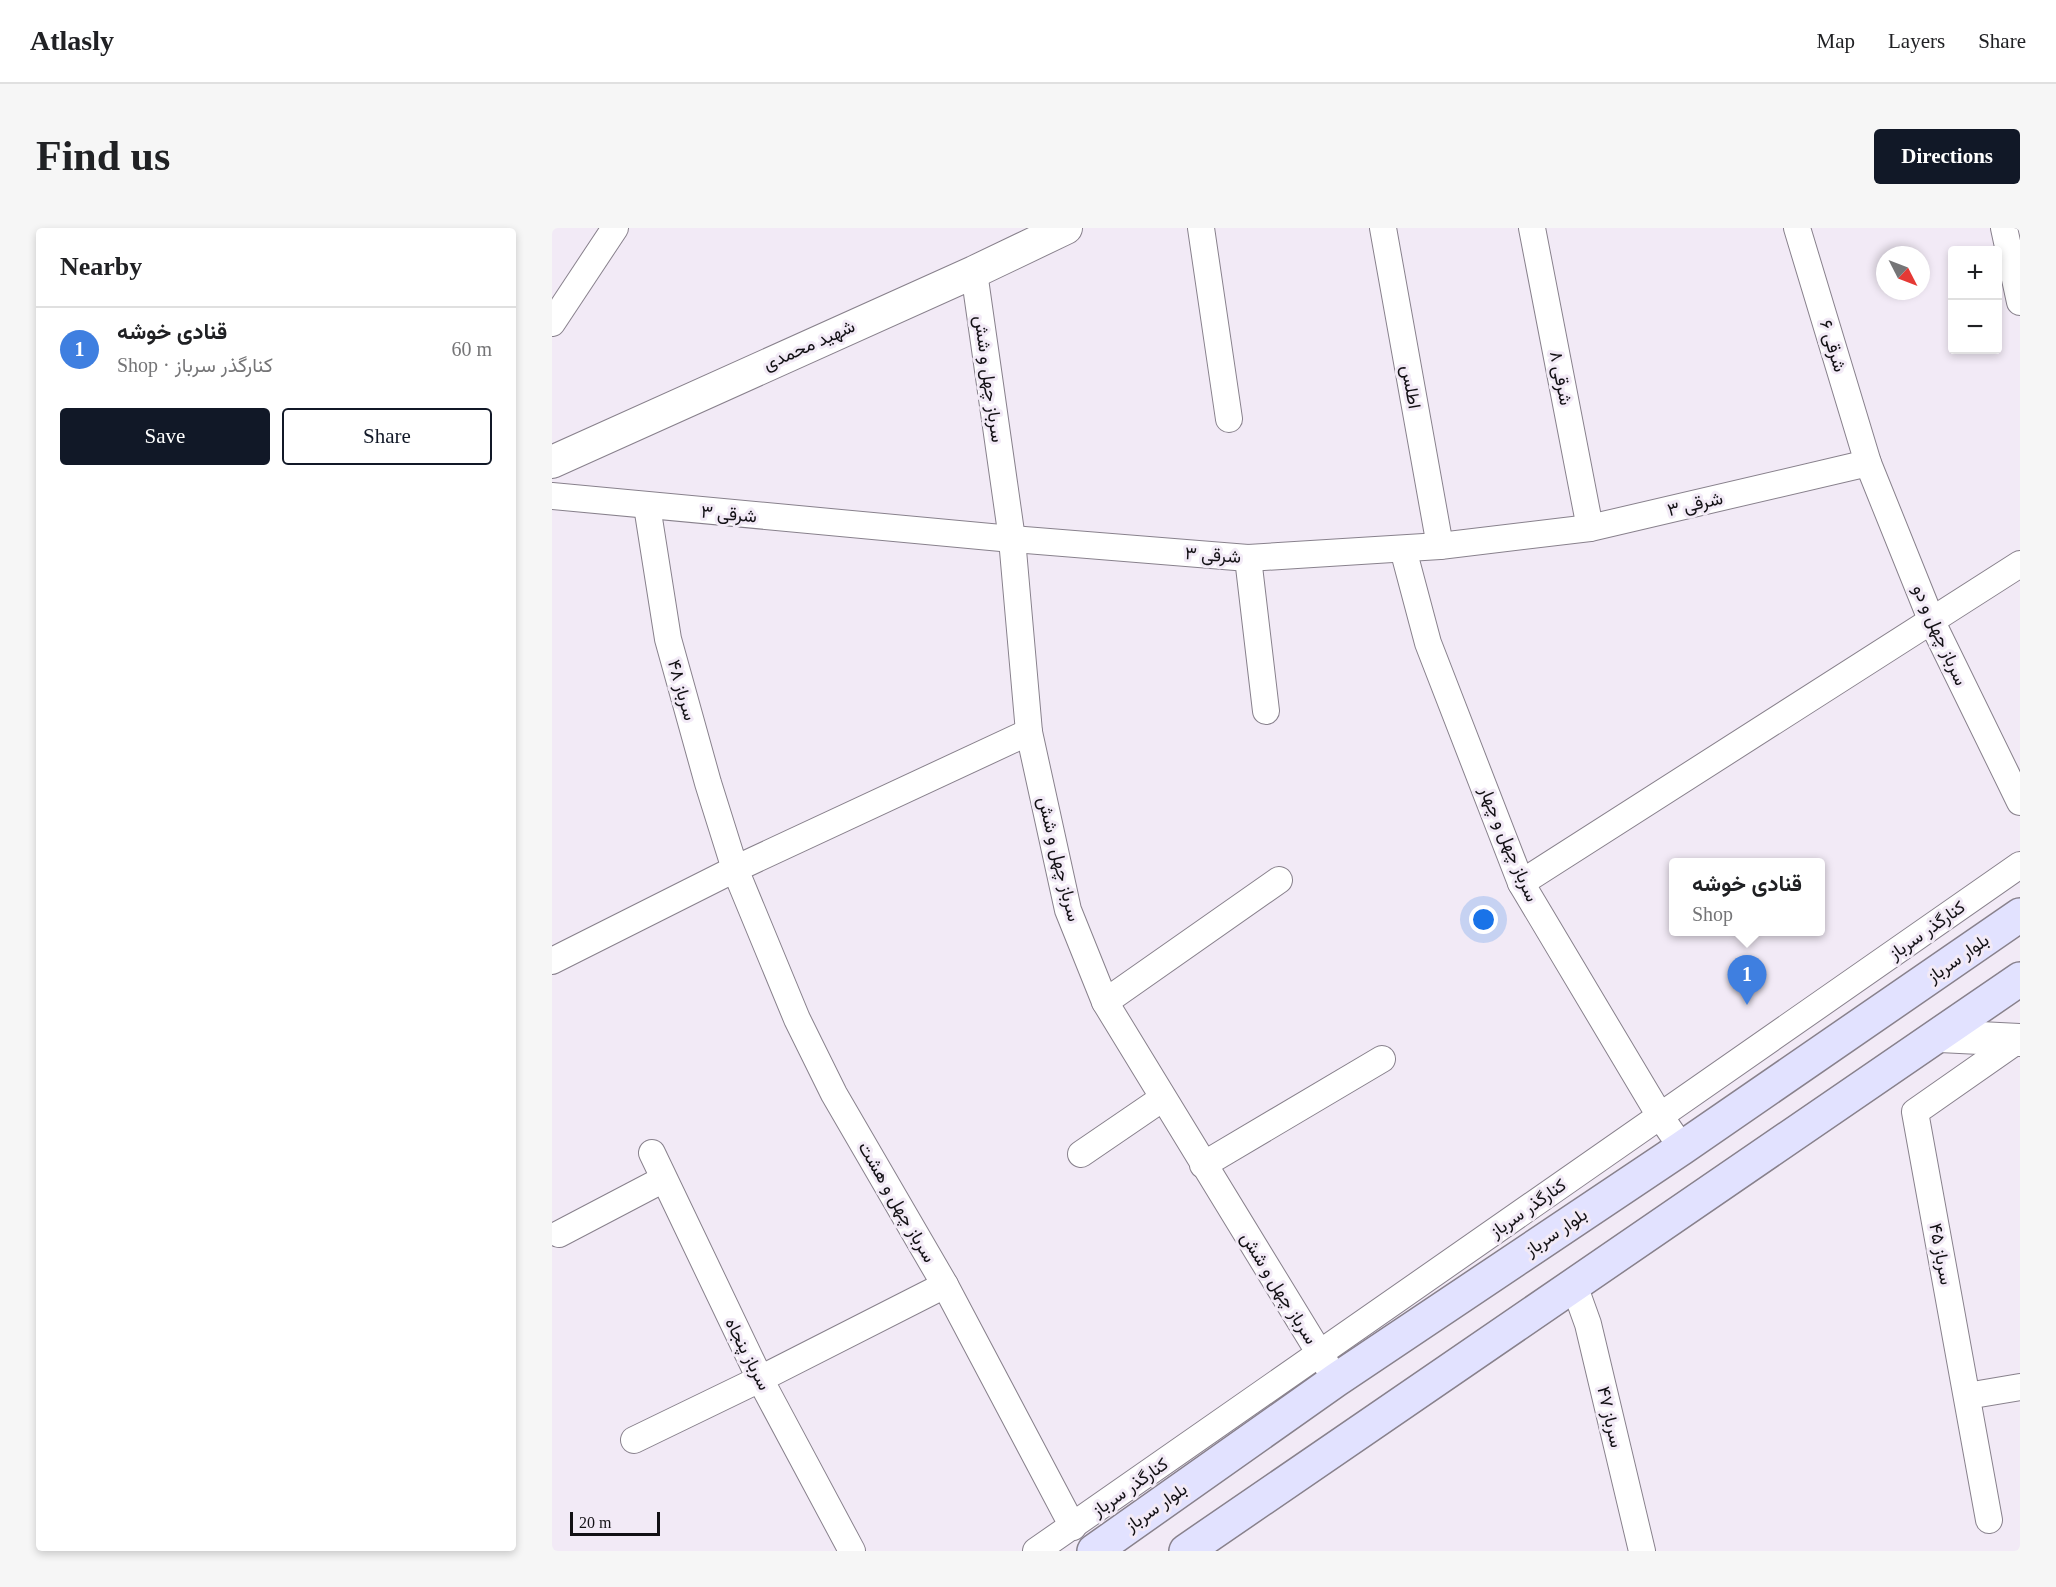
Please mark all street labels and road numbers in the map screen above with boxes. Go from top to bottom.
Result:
street label: سرباز چهل و شش [968,314,1008,444]
street label: شهید محمدی [760,316,858,375]
street label: ۶ شرقی [1815,318,1850,375]
street label: ۸ شرقی [1545,349,1576,407]
street label: اطلس [1396,364,1425,411]
street label: شرقی ۳ [1665,488,1725,521]
street label: شرقی ۳ [700,502,758,527]
street label: شرقی ۳ [1184,543,1242,568]
street label: سرباز چهل و دو [1907,582,1971,689]
street label: سرباز ۴۸ [663,657,700,723]
street label: سرباز چهل و چهار [1473,782,1542,905]
street label: سرباز چهل و شش [1032,795,1084,924]
street label: کنارگذر سرباز [1884,896,1970,965]
street label: بلوار سرباز [1922,930,1993,988]
street label: سرباز چهل و هشت [853,1138,940,1267]
street label: کنارگذر سرباز [1485,1174,1571,1243]
street label: بلوار سرباز [1520,1204,1591,1261]
street label: سرباز ۴۵ [1924,1222,1957,1287]
street label: سرباز چهل و شش [1235,1228,1321,1349]
street label: سرباز پنجاه [720,1315,775,1394]
street label: سرباز ۴۷ [1592,1384,1627,1450]
street label: کنارگذر سرباز [1087,1453,1173,1522]
street label: بلوار سرباز [1120,1479,1191,1537]

